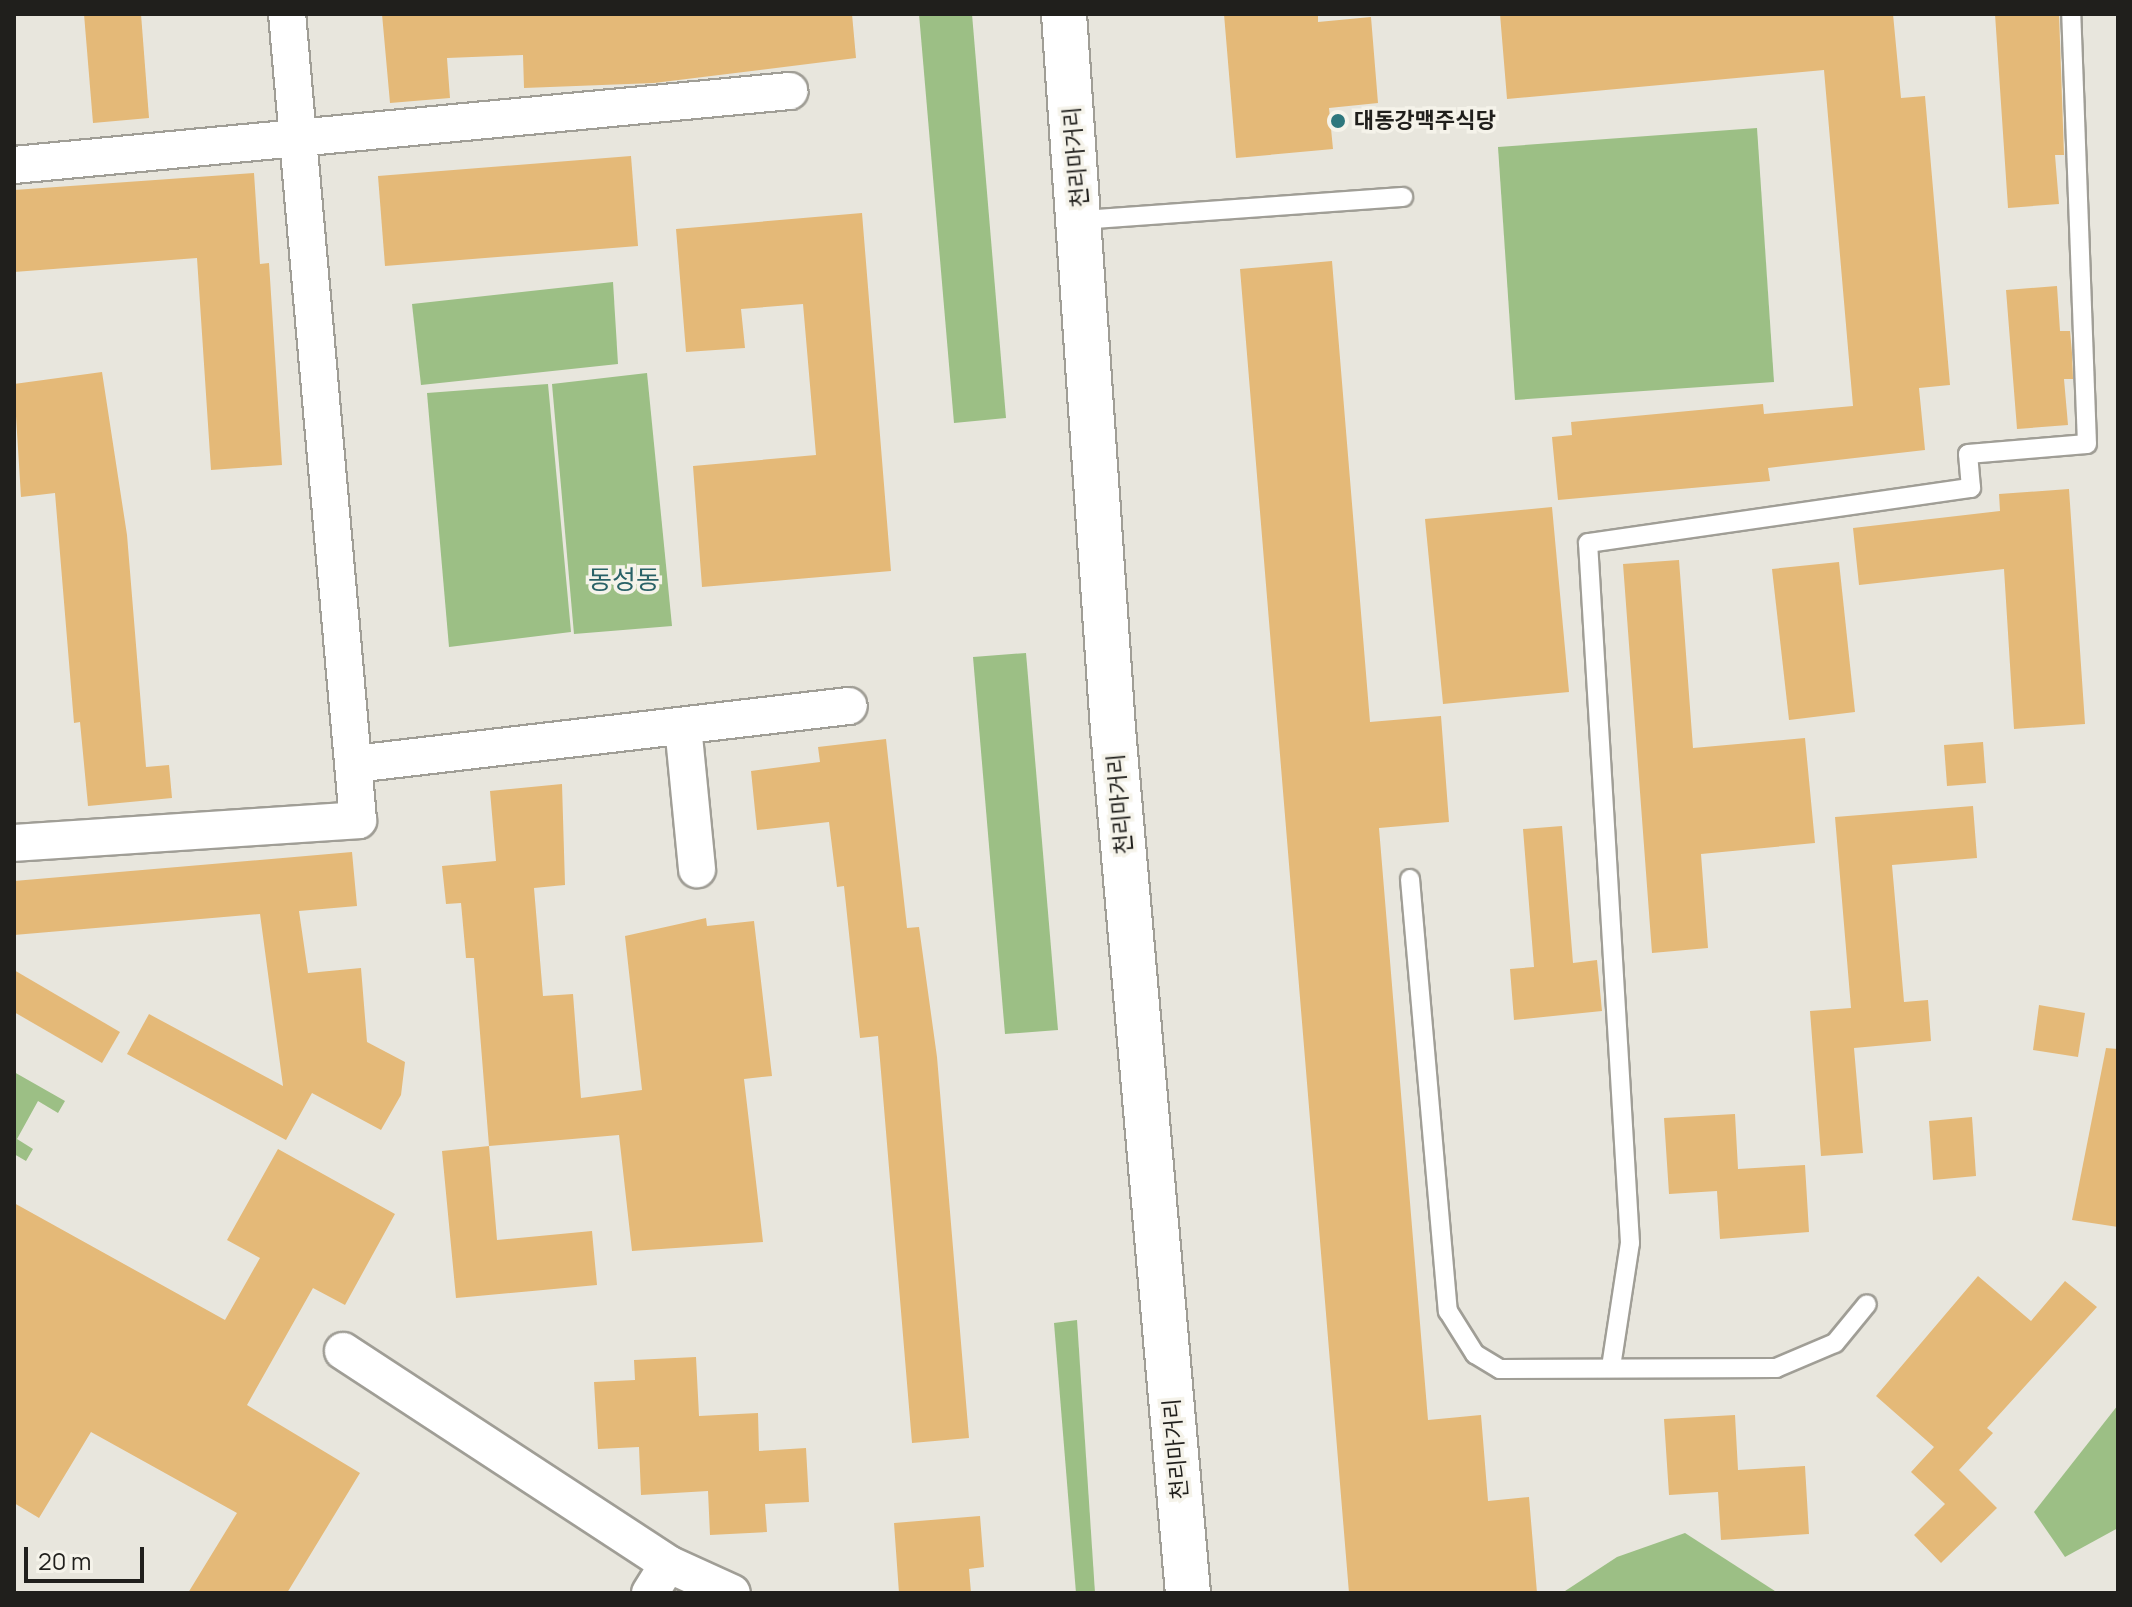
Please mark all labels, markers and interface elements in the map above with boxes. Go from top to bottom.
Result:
street label: 천리마거리 [1058,105,1094,209]
place label: 대동강맥주식당 [1354,108,1496,134]
marker: 대동강맥주식당 [1329,112,1347,130]
district label: 동성동 [588,564,660,596]
street label: 천리마거리 [1102,752,1138,856]
street label: 천리마거리 [1158,1397,1194,1501]
scale bar [28,1531,148,1581]
text: 20 m [38,1544,91,1577]

